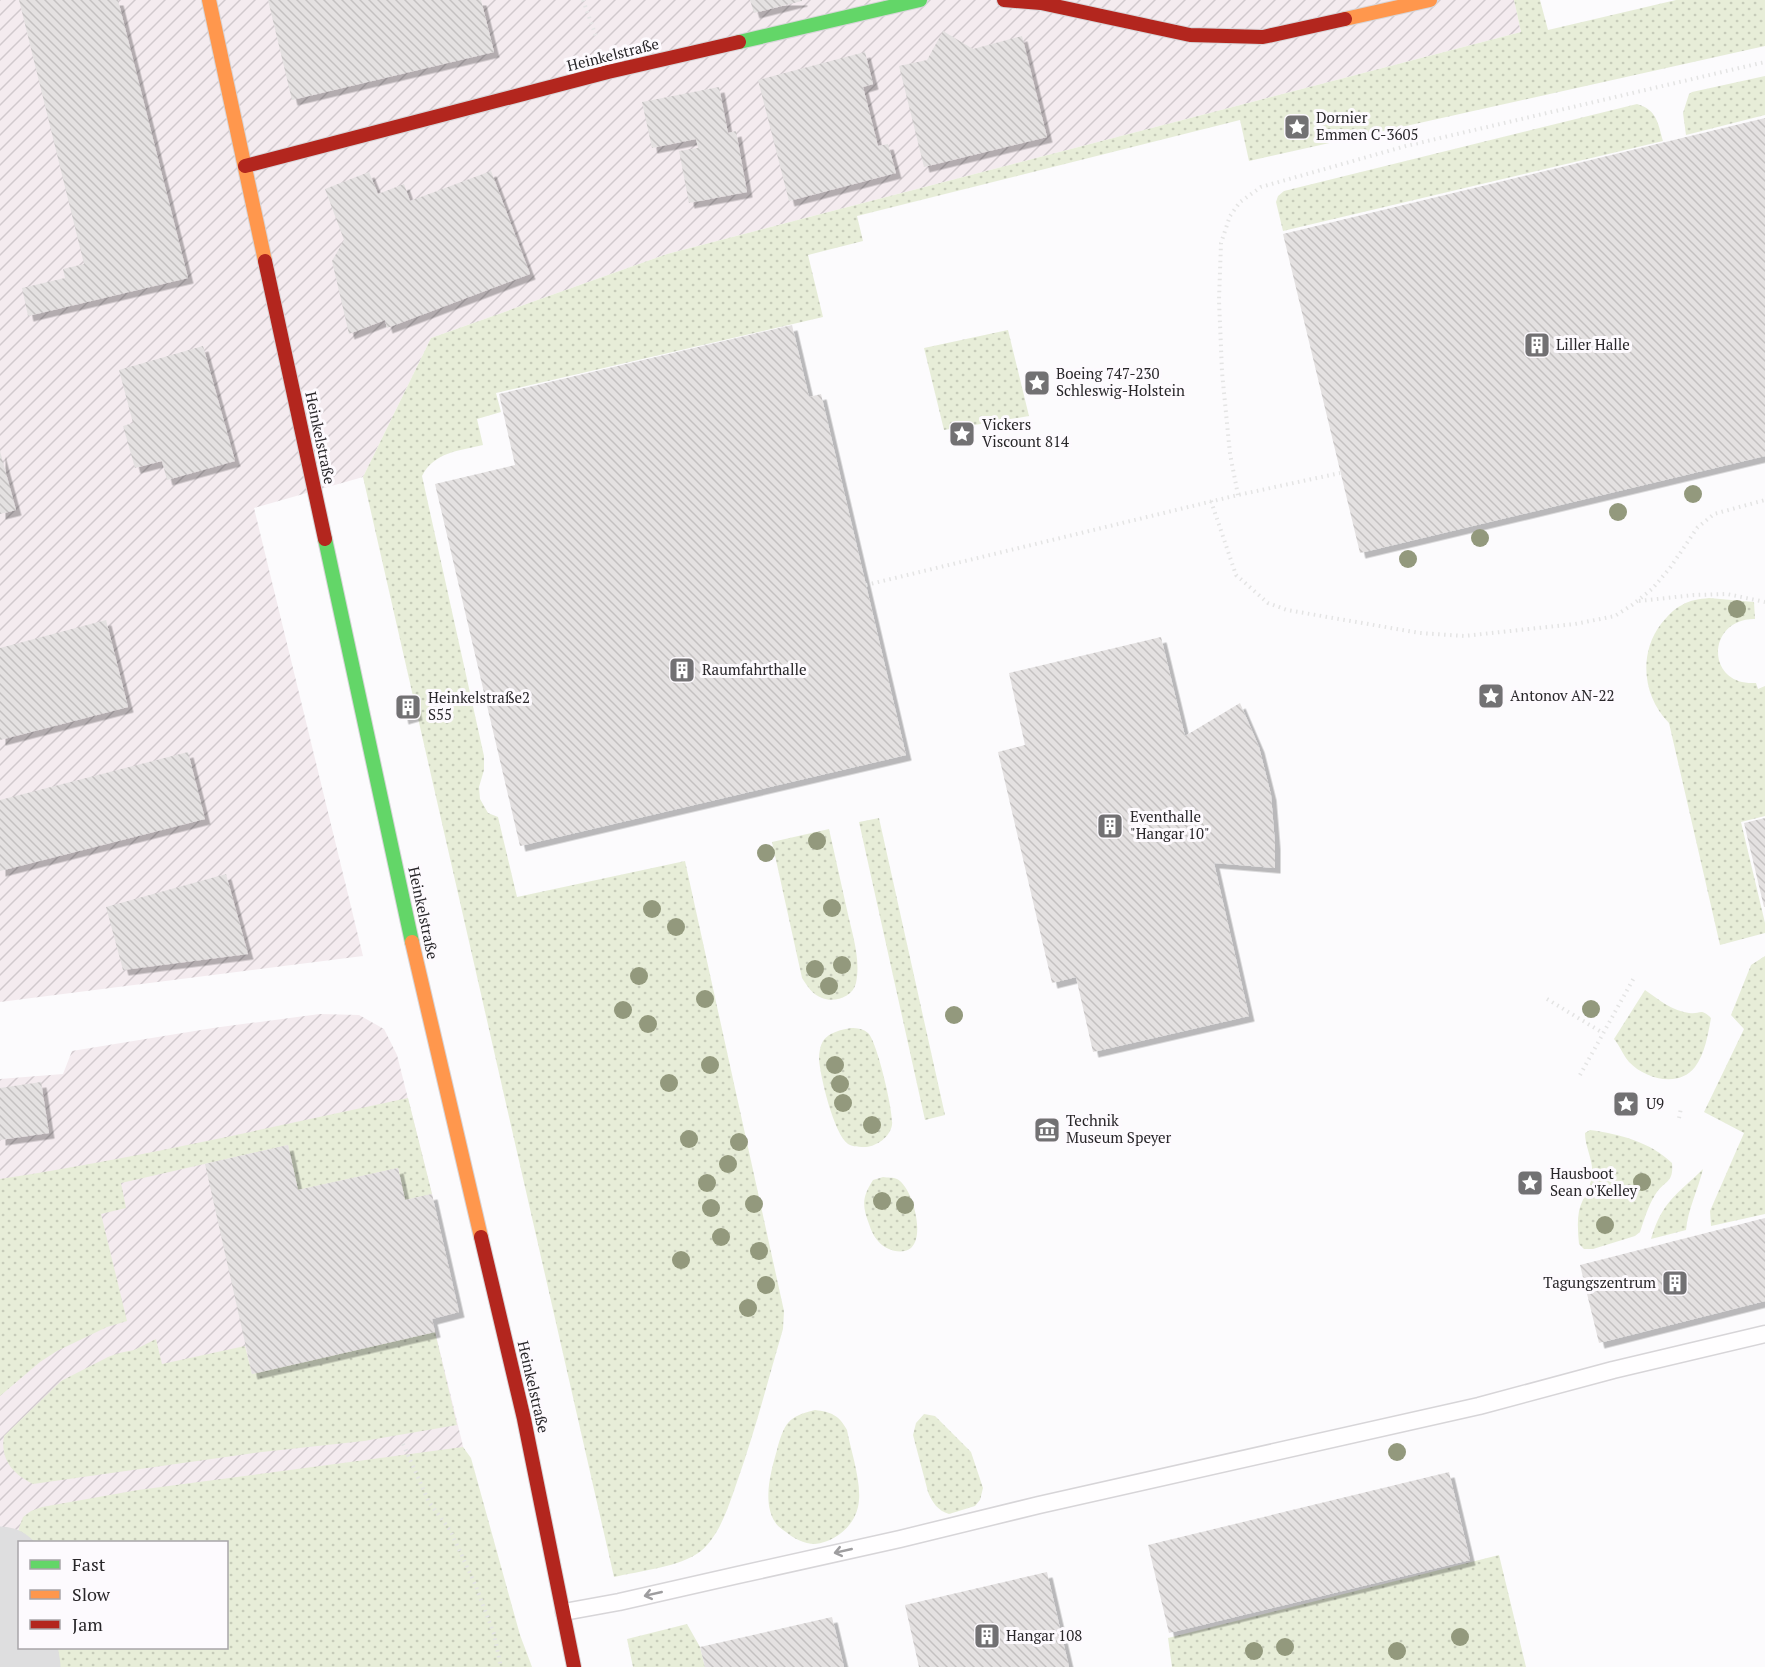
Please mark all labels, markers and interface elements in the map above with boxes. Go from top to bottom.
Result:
street label: Heinkelstraße [565,33,661,75]
place label: Dornier Emmen C-3605 [1316,107,1418,144]
place icon: Dornier Emmen C-3605 [1282,112,1312,142]
building icon: Liller Halle [1522,330,1552,360]
place label: Liller Halle [1556,334,1630,354]
place label: Boeing 747-230 Schleswig-Holstein [1056,363,1185,400]
place icon: Boeing 747-230 Schleswig-Holstein [1022,368,1052,398]
street label: Heinkelstraße [301,390,341,486]
place label: Vickers Viscount 814 [982,414,1069,451]
place icon: Vickers Viscount 814 [947,419,977,449]
building icon: Raumfahrthalle [667,655,697,685]
place label: Raumfahrthalle [702,659,806,679]
place icon: Antonov AN-22 [1476,681,1506,711]
place label: Antonov AN-22 [1510,685,1615,705]
place label: Heinkelstraße2 S55 [428,687,530,724]
building icon: Heinkelstraße2 S55 [393,692,423,722]
place label: Eventhalle "Hangar 10" [1130,806,1210,843]
building icon: Eventhalle "Hangar 10" [1095,811,1125,841]
street label: Heinkelstraße [404,865,444,961]
place icon: U9 [1611,1089,1641,1119]
place label: U9 [1646,1093,1664,1113]
place label: Technik Museum Speyer [1066,1110,1172,1147]
museum icon: Technik Museum Speyer [1032,1115,1062,1145]
place label: Hausboot Sean o'Kelley [1550,1163,1638,1200]
place icon: Hausboot Sean o'Kelley [1515,1168,1545,1198]
building icon: Tagungszentrum [1660,1268,1690,1298]
place label: Tagungszentrum [1543,1272,1656,1292]
street label: Heinkelstraße [514,1339,554,1435]
legend [18,1541,228,1649]
one-way arrow [834,1546,853,1558]
text: Fast [72,1552,106,1576]
text: Slow [72,1582,111,1606]
one-way arrow [644,1589,663,1601]
text: Jam [72,1612,103,1636]
building icon: Hangar 108 [972,1621,1002,1651]
place label: Hangar 108 [1006,1625,1082,1645]

